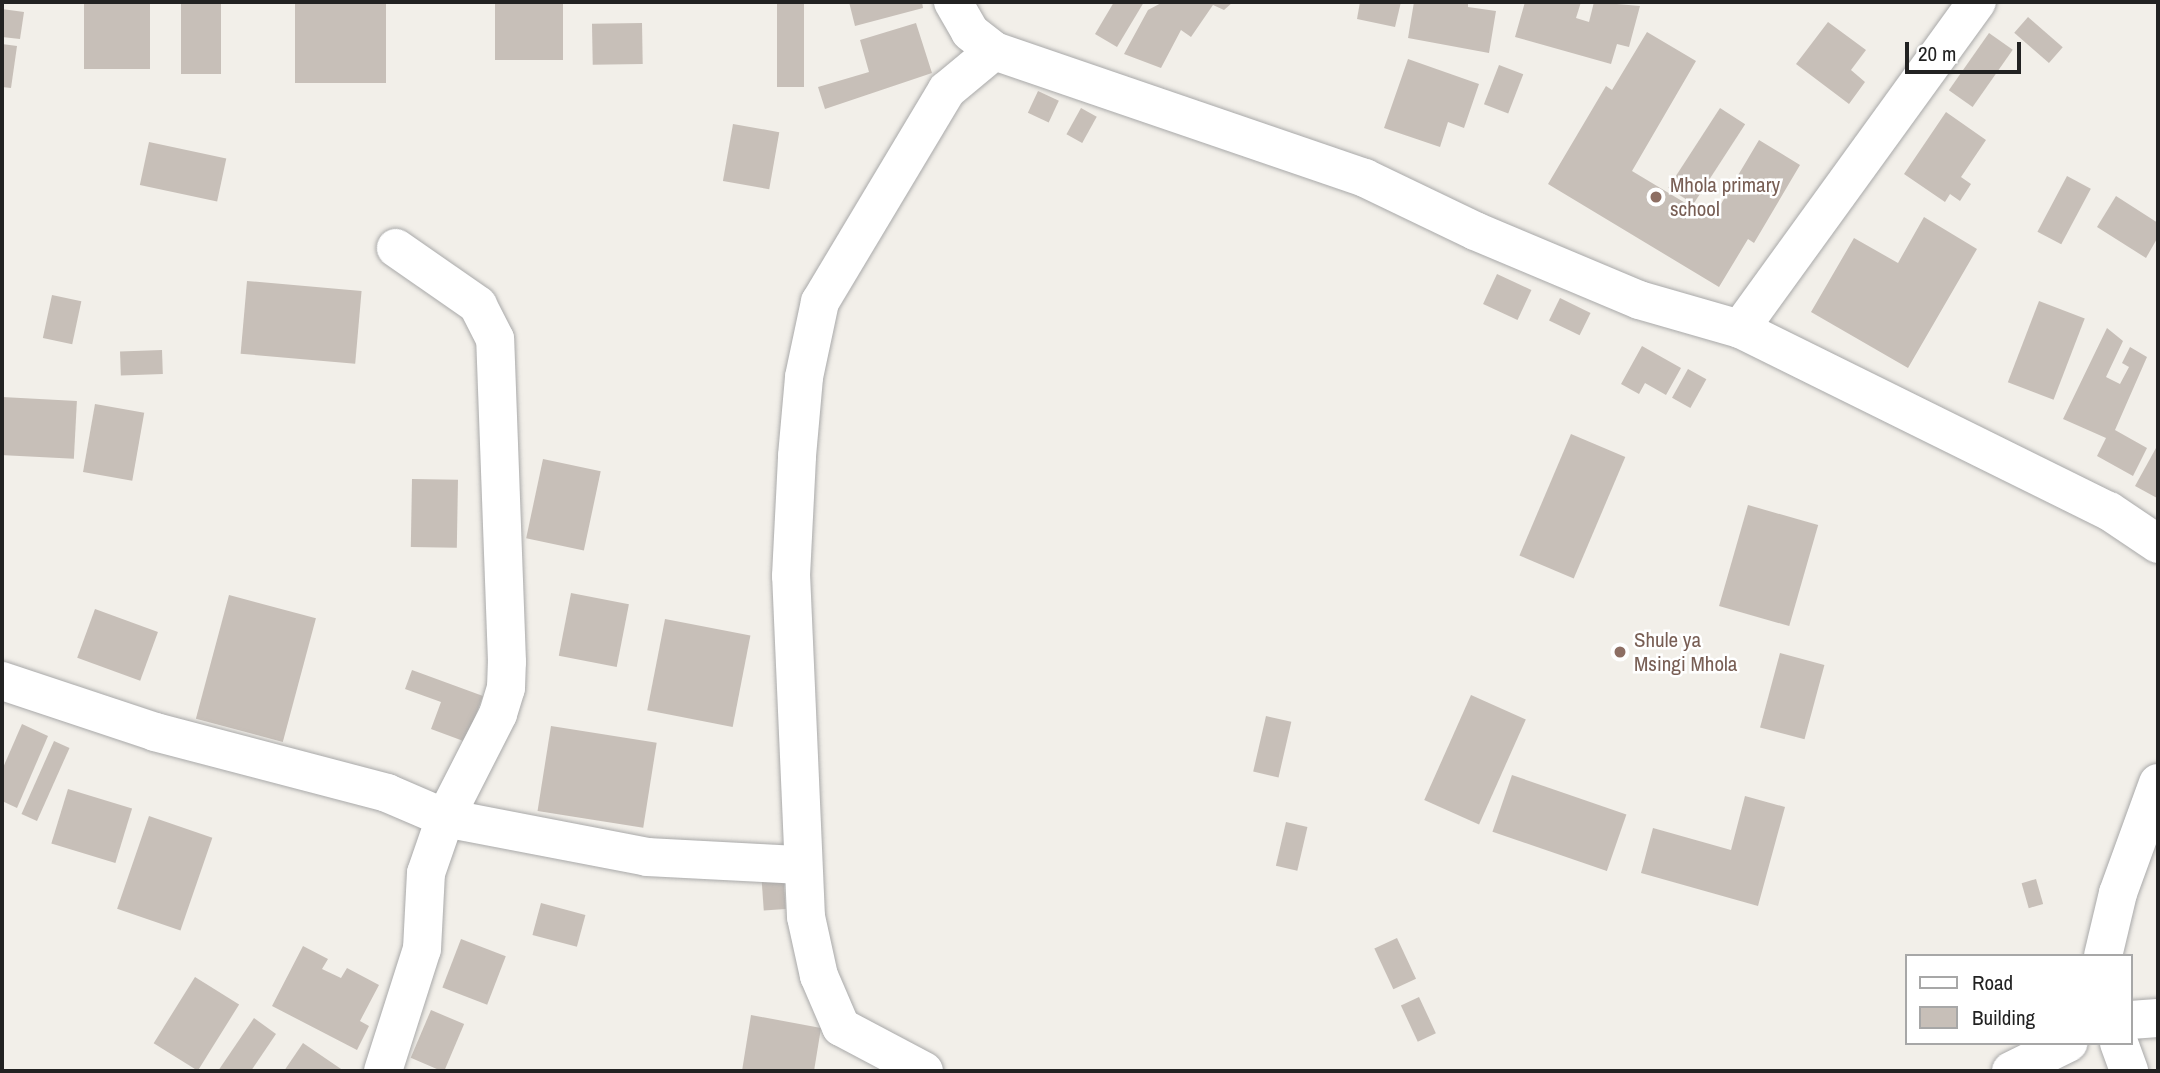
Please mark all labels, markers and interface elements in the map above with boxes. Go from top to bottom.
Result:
scale bar [1908,28,2024,72]
text: 20 m [1918,39,1956,68]
place label: Mhola primary school [1670,172,1780,222]
marker: Mhola primary school [1648,189,1664,205]
place label: Shule ya Msingi Mhola [1634,627,1737,677]
marker: Shule ya Msingi Mhola [1612,644,1628,660]
legend [1904,954,2132,1045]
text: Road [1972,968,2013,997]
text: Building [1972,1003,2035,1032]

